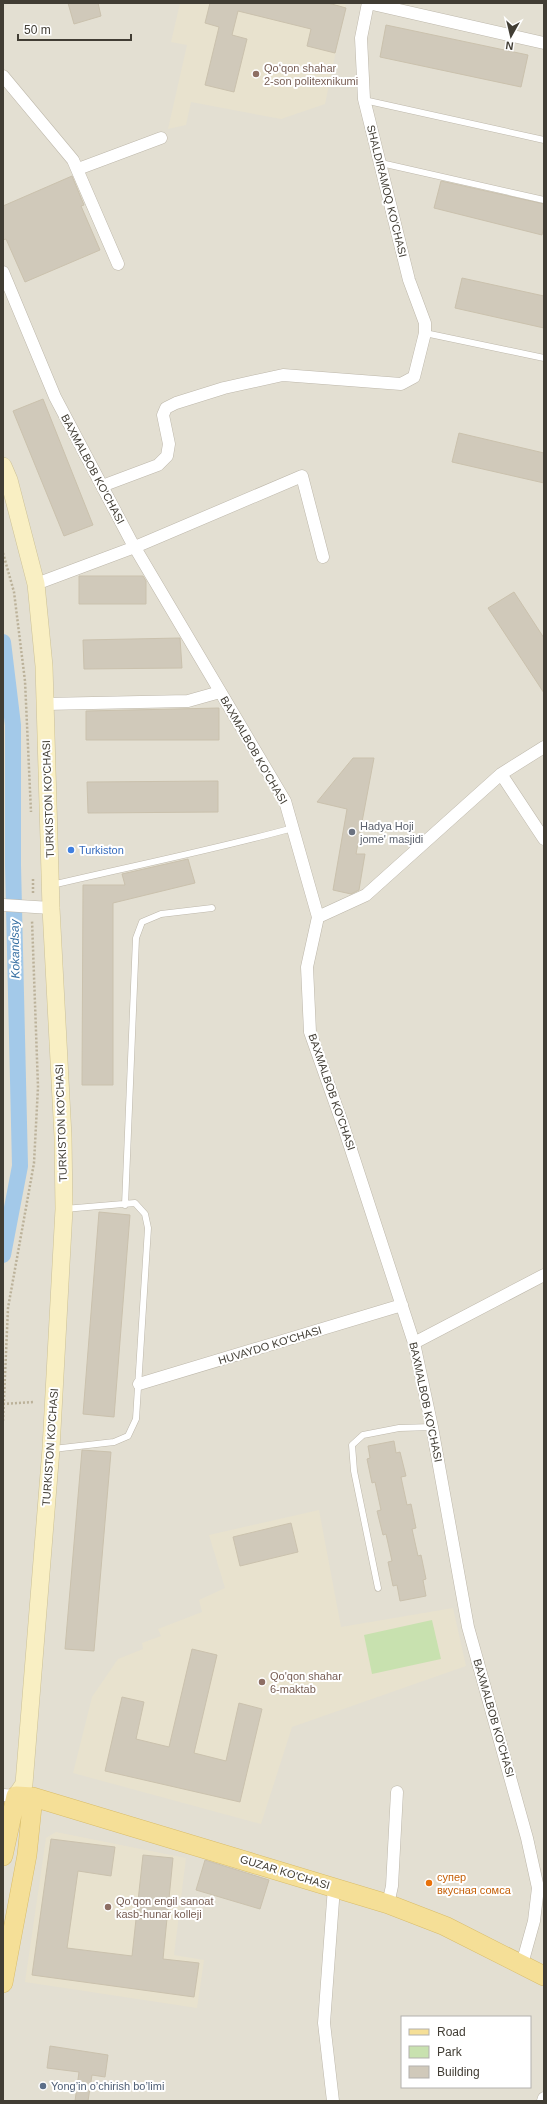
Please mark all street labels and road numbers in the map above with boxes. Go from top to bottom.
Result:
street label: SHALDIRAMOQ KO'CHASI [365,124,409,258]
street label: BAXMALBOB KO'CHASI [59,412,127,526]
street label: BAXMALBOB KO'CHASI [218,694,290,806]
street label: TURKISTON KO'CHASI [40,740,56,858]
street label: BAXMALBOB KO'CHASI [306,1032,358,1152]
street label: TURKISTON KO'CHASI [53,1064,69,1182]
street label: HUVAYDO KO'CHASI [217,1324,323,1366]
street label: BAXMALBOB KO'CHASI [407,1341,445,1463]
street label: TURKISTON KO'CHASI [40,1388,60,1506]
street label: BAXMALBOB KO'CHASI [471,1657,517,1779]
street label: GUZAR KO'CHASI [239,1853,331,1891]

